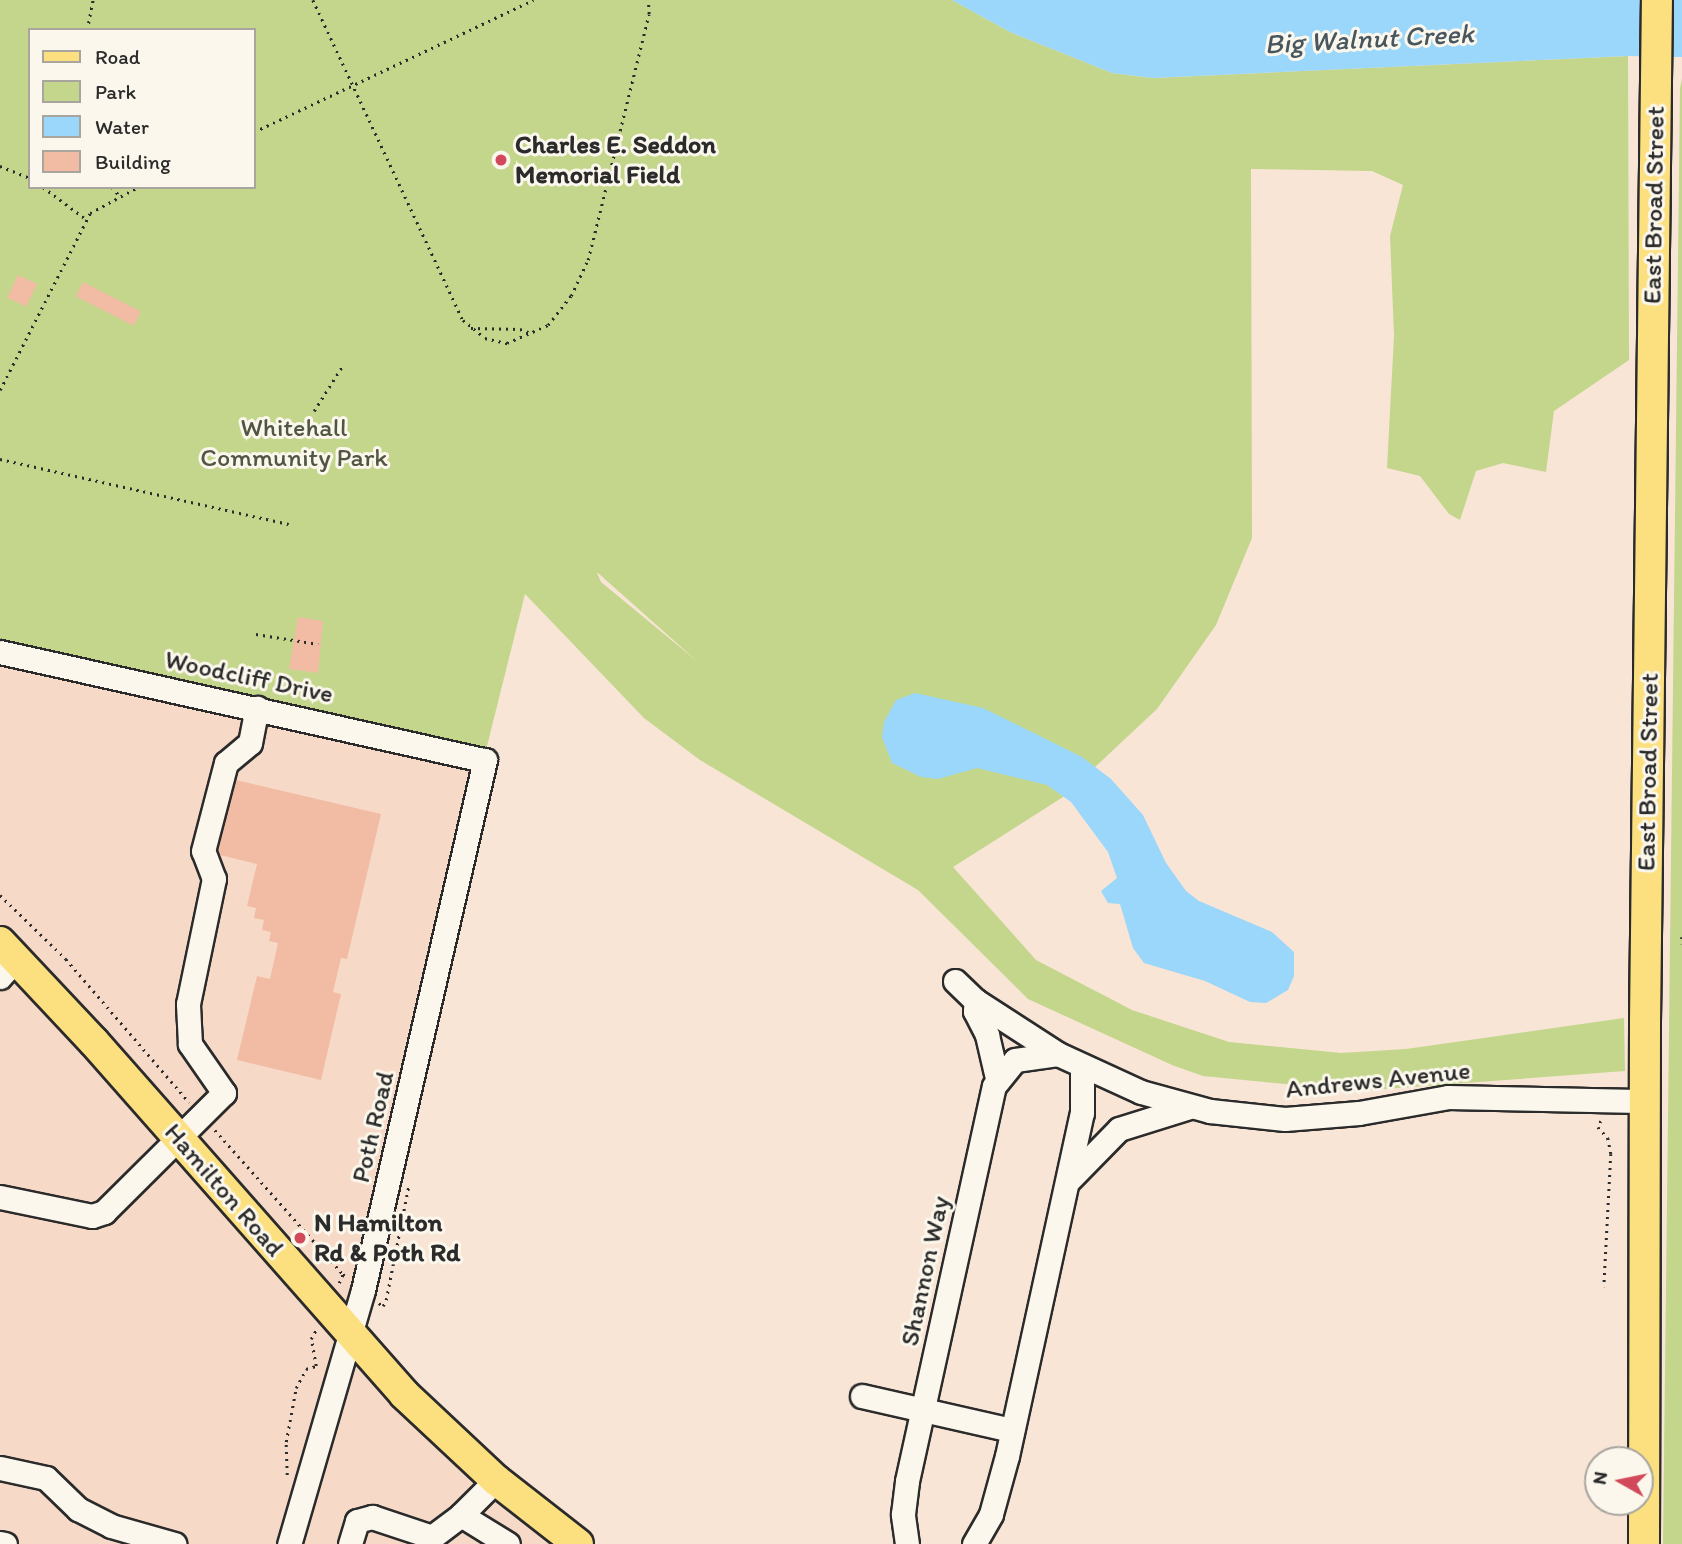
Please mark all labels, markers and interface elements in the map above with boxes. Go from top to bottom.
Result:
water label: Big Walnut Creek [1264,16,1474,60]
legend [28,28,256,189]
text: Road [95,44,140,69]
text: Park [95,79,136,104]
street label: East Broad Street [1637,106,1671,304]
text: Water [95,114,149,139]
place label: Charles E. Seddon Memorial Field [515,129,716,190]
text: Building [95,149,171,174]
marker: Charles E. Seddon Memorial Field [493,152,509,168]
park label: Whitehall Community Park [200,412,388,474]
street label: Woodcliff Drive [162,644,336,710]
street label: East Broad Street [1631,673,1665,871]
street label: Andrews Avenue [1285,1055,1471,1105]
street label: Poth Road [345,1069,401,1185]
street label: Hamilton Road [157,1117,291,1263]
street label: Shannon Way [894,1194,956,1348]
place label: N Hamilton Rd & Poth Rd [314,1207,458,1268]
marker: N Hamilton Rd & Poth Rd [292,1230,308,1246]
north arrow [1584,1446,1654,1516]
text: N [1587,1470,1612,1486]

